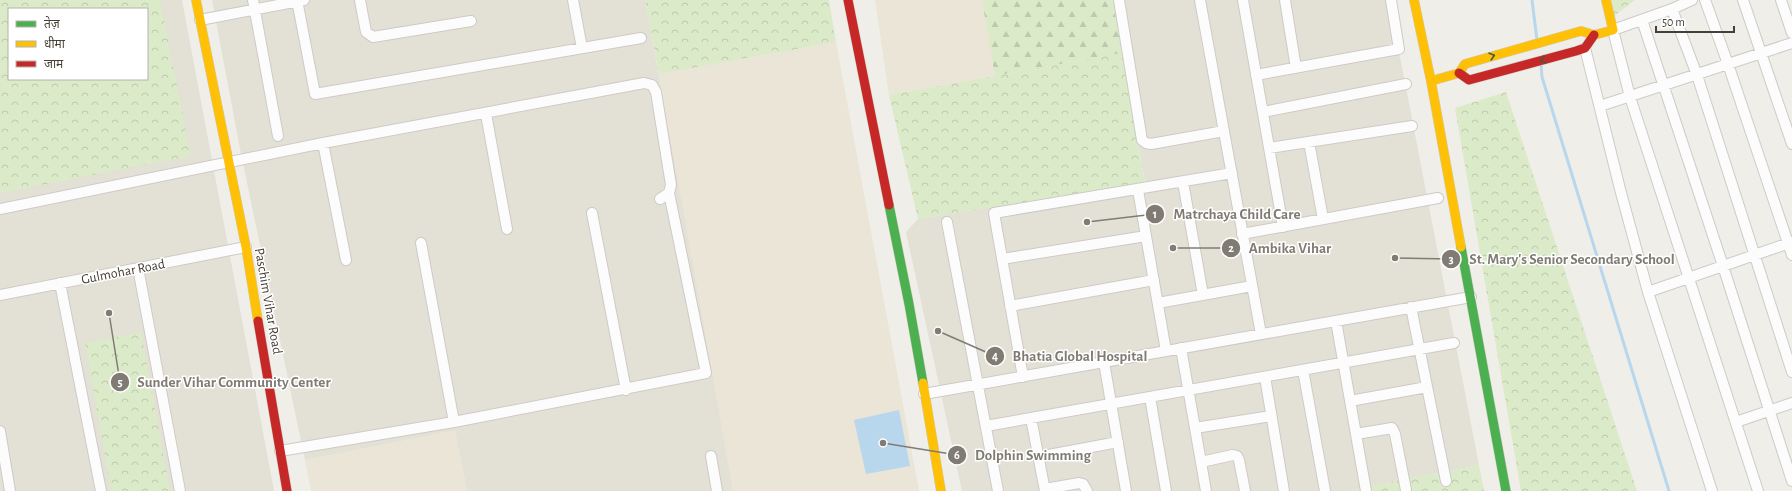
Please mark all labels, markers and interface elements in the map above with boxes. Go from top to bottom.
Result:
legend [8,8,148,80]
scale bar [1656,8,1734,34]
text: तेज़ [44,16,61,30]
text: 50 m [1662,16,1685,28]
text: धीमा [44,36,66,50]
one-way arrow [1488,53,1495,61]
one-way arrow [1540,55,1547,64]
text: जाम [44,58,64,70]
callout: Matrchaya Child Care [1145,200,1308,227]
text: Matrchaya Child Care [1173,207,1301,222]
text: 1 [1153,208,1157,220]
callout: Ambika Vihar [1221,235,1339,262]
text: Ambika Vihar [1249,241,1332,256]
text: 2 [1228,242,1234,254]
callout: St. Mary's Senior Secondary School [1441,245,1682,272]
street label: Paschim Vihar Road [252,247,284,355]
text: St. Mary's Senior Secondary School [1469,252,1675,267]
text: 3 [1448,253,1454,265]
street label: Gulmohar Road [80,257,166,287]
callout: Bhatia Global Hospital [985,343,1156,370]
text: Bhatia Global Hospital [1012,349,1148,364]
text: 4 [992,350,998,362]
callout: Sunder Vihar Community Center [110,368,339,395]
text: Sunder Vihar Community Center [137,375,331,390]
text: 5 [117,376,123,388]
callout: Dolphin Swimming [947,441,1099,468]
text: Dolphin Swimming [975,448,1091,463]
text: 6 [954,449,960,461]

